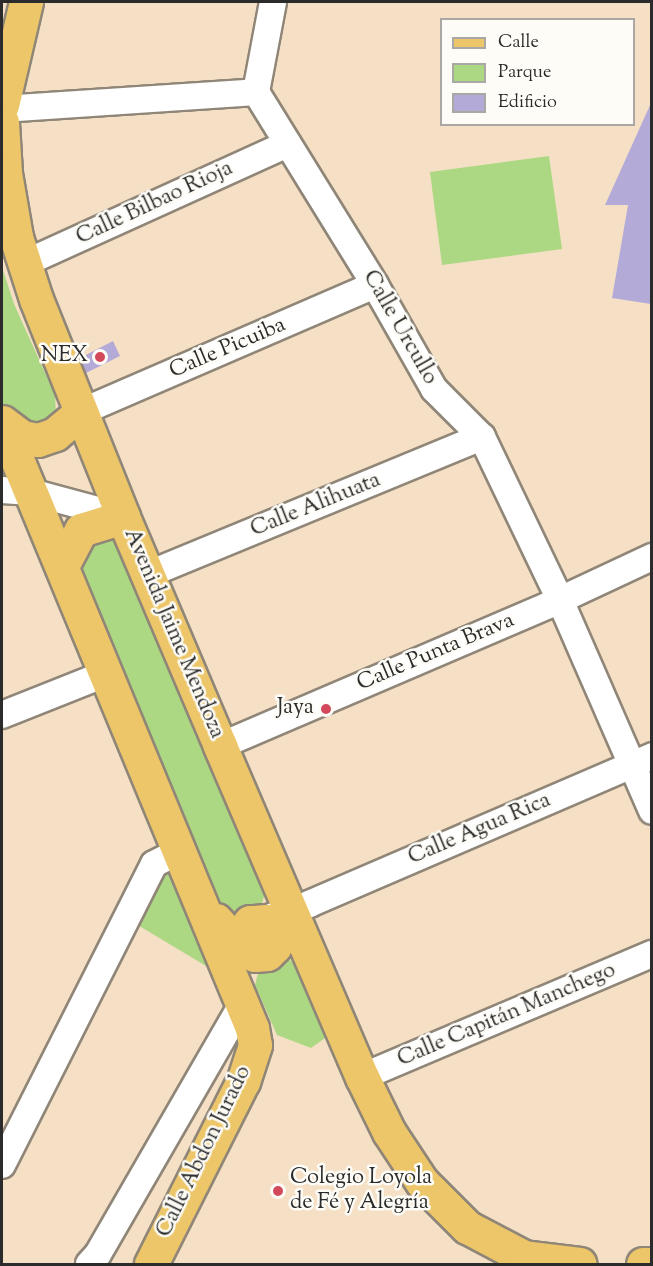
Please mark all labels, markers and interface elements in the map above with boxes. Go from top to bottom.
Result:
legend [440,18,635,126]
text: Calle [498,30,539,56]
text: Parque [498,60,551,86]
text: Edificio [498,90,557,116]
street label: Calle Bilbao Rioja [73,156,237,252]
street label: Calle Urcullo [356,266,442,390]
street label: Calle Picuiba [166,313,290,385]
place label: NEX [41,344,88,370]
marker: NEX [93,350,107,364]
street label: Calle Alihuata [247,468,385,544]
street label: Avenida Jaime Mendoza [117,525,229,743]
street label: Calle Punta Brava [353,608,519,698]
place label: Jaya [277,696,314,722]
marker: Jaya [319,702,333,716]
street label: Calle Agua Rica [405,788,555,872]
street label: Calle Capitán Manchego [394,958,620,1074]
street label: Calle Abdon Jurado [152,1062,258,1242]
place label: Colegio Loyola de Fé y Alegría [290,1165,432,1216]
marker: Colegio Loyola de Fé y Alegría [271,1184,285,1198]

